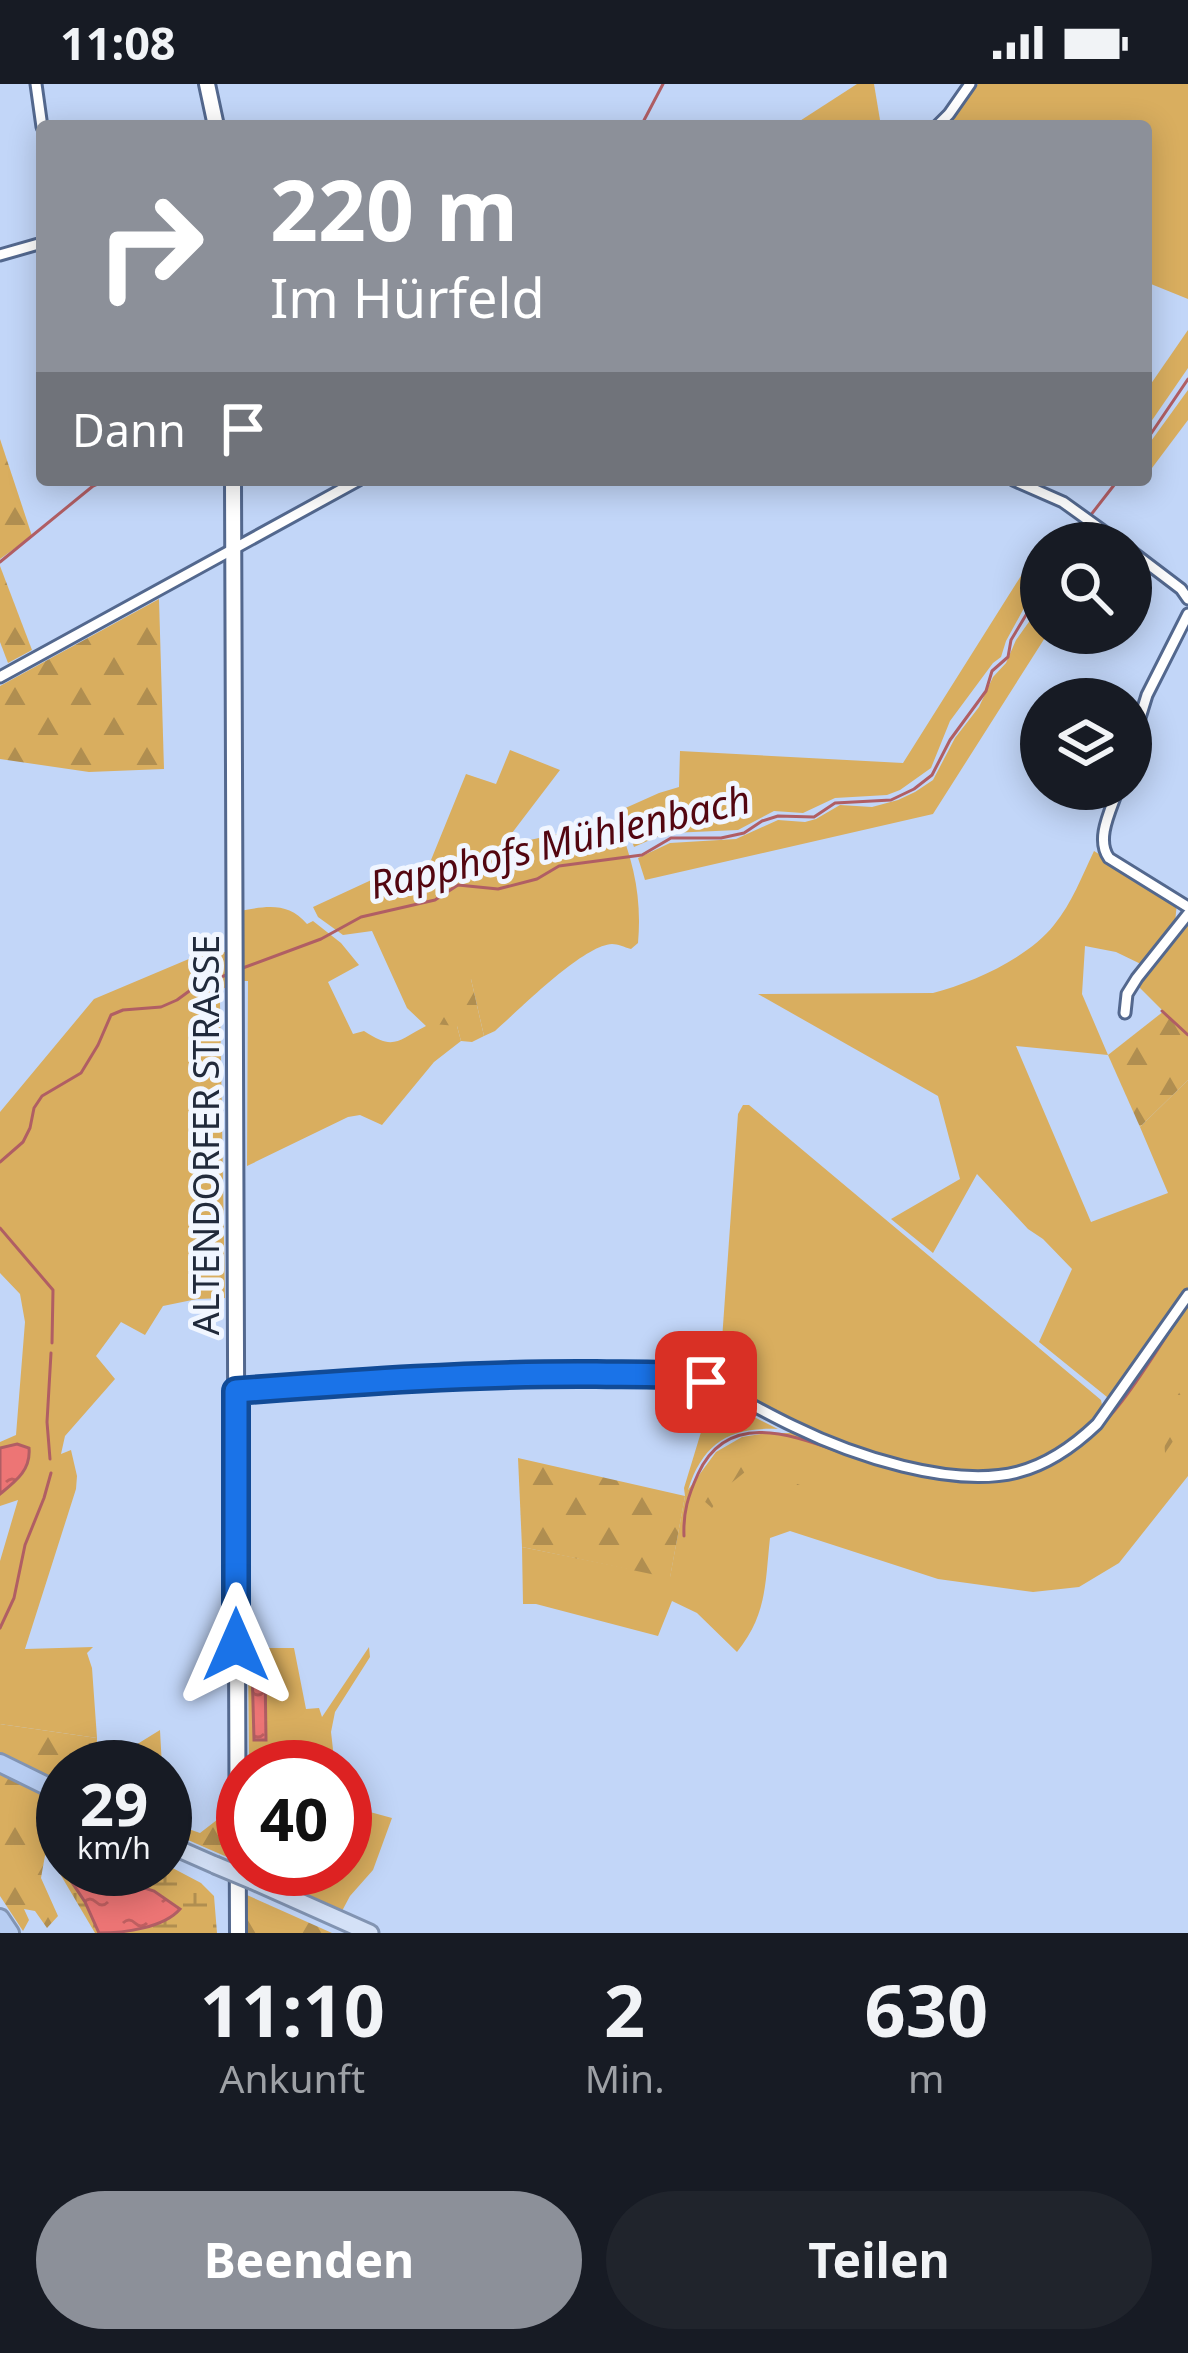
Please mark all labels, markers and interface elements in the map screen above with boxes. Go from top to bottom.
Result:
text: 11:08 [60,12,176,73]
text: 220 m [270,151,518,266]
icon: right [72,168,228,324]
text: Im Hürfeld [270,260,545,334]
icon: arrive [210,396,276,462]
text: Dann [72,399,186,460]
map controls [1020,522,1152,810]
button: search [1020,522,1152,654]
button: layers [1020,678,1152,810]
water label: Rapphofs Mühlenbach [364,771,755,910]
street label: ALTENDORFER STRASSE [181,935,230,1335]
pin [655,1331,757,1433]
icon: arrive [673,1349,739,1415]
position arrow [173,1582,299,1708]
speed limit sign: 40 [216,1740,372,1896]
text: 29 [80,1762,148,1844]
text: km/h [77,1827,151,1868]
text: 11:10 [200,1960,385,2058]
text: 2 [604,1960,645,2058]
text: 630 [865,1960,988,2058]
text: Ankunft [220,2051,365,2104]
text: Min. [585,2051,665,2104]
text: m [908,2051,945,2104]
button: Beenden [36,2191,582,2329]
button: Teilen [606,2191,1152,2329]

